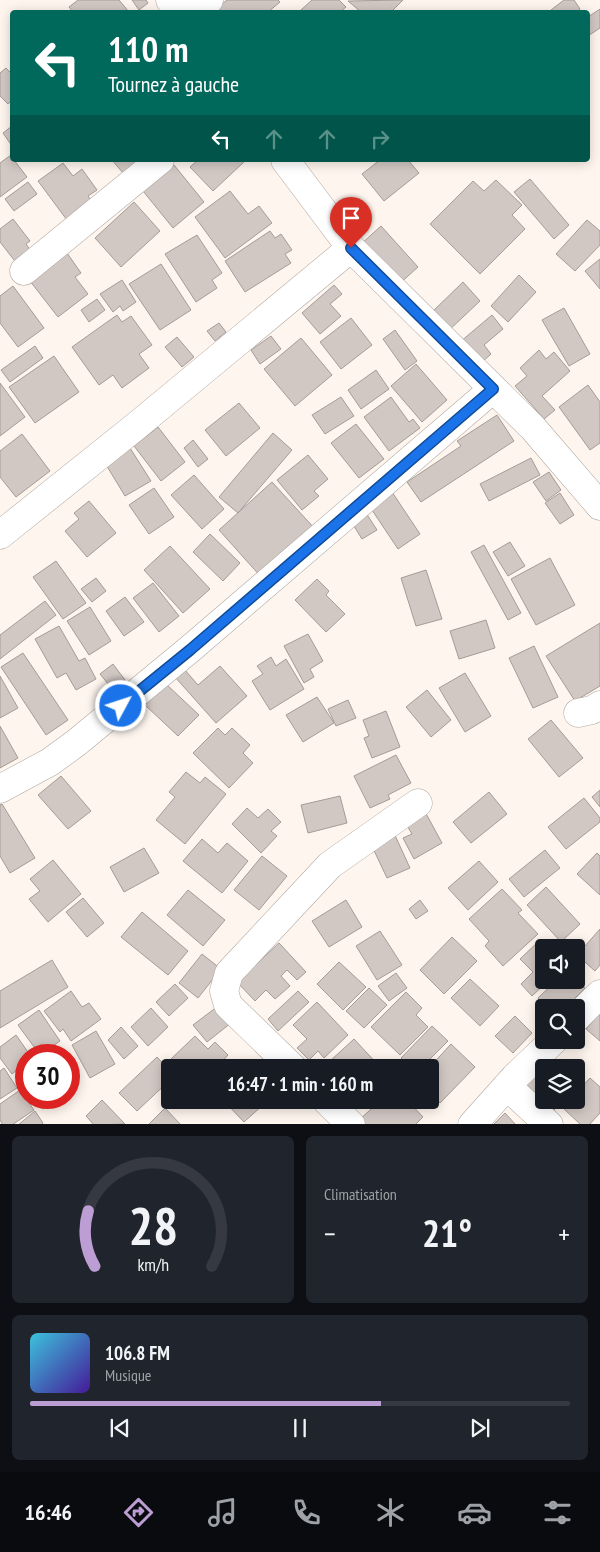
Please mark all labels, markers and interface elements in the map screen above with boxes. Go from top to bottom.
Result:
text: 110 m [108,26,189,72]
icon: left [25,30,90,95]
text: Tournez à gauche [108,70,239,98]
icon: left [207,125,235,153]
icon: ahead [260,125,288,153]
icon: ahead [313,125,341,153]
icon: right [366,125,394,153]
pin [330,197,372,248]
icon: arrive [337,204,365,232]
position arrow [94,679,146,731]
map controls [535,939,585,1109]
button: sound [535,939,585,989]
button: search [535,999,585,1049]
speed limit sign: 30 [15,1044,80,1109]
button: layers [535,1059,585,1109]
text: 16:47 · 1 min · 160 m [227,1072,373,1096]
text: Climatisation [324,1184,397,1204]
text: 28 [128,1192,178,1259]
text: 21° [422,1208,472,1257]
text: − [324,1215,336,1252]
text: + [558,1215,570,1252]
text: km/h [137,1253,169,1276]
text: 106.8 FM [105,1341,170,1365]
text: Musique [105,1365,151,1385]
icon: previous [106,1414,134,1442]
icon: pause [286,1414,314,1442]
icon: next [466,1414,494,1442]
icon: directions [121,1495,156,1530]
icon: music [205,1495,240,1530]
icon: phone [289,1495,324,1530]
icon: climate [373,1495,408,1530]
icon: car [457,1495,492,1530]
icon: filters [540,1495,575,1530]
text: 16:46 [24,1498,72,1526]

